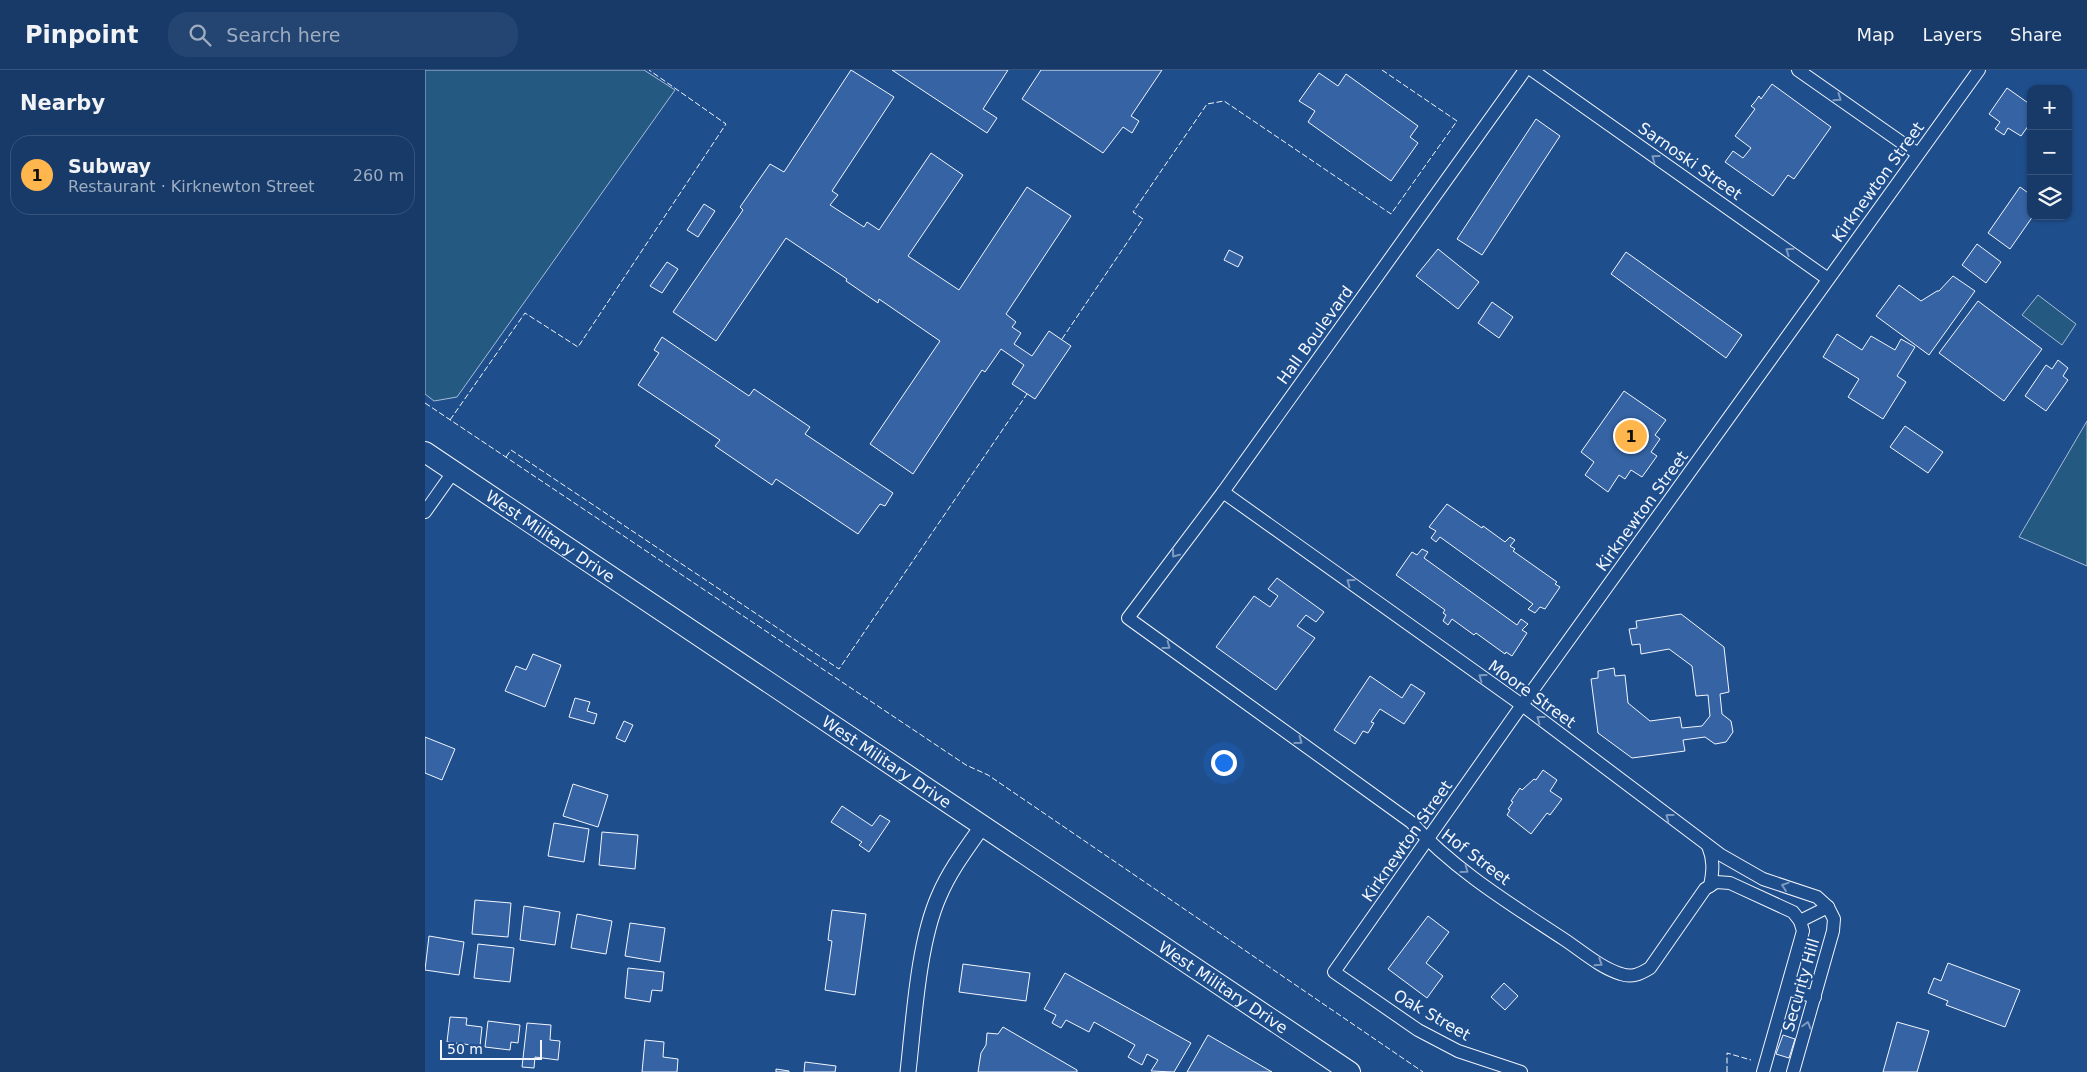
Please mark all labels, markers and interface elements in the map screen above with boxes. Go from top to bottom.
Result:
search box [168,12,518,57]
text: Pinpoint [25,21,138,49]
icon: search [186,21,214,49]
text: Search here [226,24,341,46]
text: Map [1856,24,1894,45]
text: Layers [1922,24,1982,45]
text: Share [2010,24,2062,45]
map controls [2027,85,2072,220]
button: + [2027,85,2072,130]
text: Nearby [20,91,105,115]
one-way arrow [1832,92,1841,101]
street label: Sarnoski Street [1635,118,1745,204]
street label: Kirknewton Street [1828,118,1928,246]
button: − [2027,130,2072,175]
text: Subway [68,155,151,177]
one-way arrow [1651,155,1661,164]
text: 1 [31,166,43,185]
text: 260 m [353,166,404,185]
button: layers [2027,175,2072,220]
text: Restaurant · Kirknewton Street [68,177,315,196]
one-way arrow [1785,248,1794,257]
street label: Hall Boulevard [1273,282,1357,388]
pin: 1 [1615,417,1647,455]
street label: Kirknewton Street [1592,447,1692,575]
street label: West Military Drive [482,486,619,586]
one-way arrow [1173,548,1181,557]
one-way arrow [1347,580,1356,588]
one-way arrow [1161,641,1170,649]
street label: Moore Street [1485,656,1579,732]
one-way arrow [1478,674,1488,683]
street label: West Military Drive [819,711,955,812]
one-way arrow [1536,716,1546,725]
one-way arrow [1293,736,1302,744]
your location [1211,750,1237,776]
street label: Kirknewton Street [1358,777,1456,905]
one-way arrow [1665,814,1675,823]
street label: Hof Street [1438,825,1514,889]
one-way arrow [1459,865,1468,873]
one-way arrow [1781,882,1789,892]
street label: Security Hill [1779,936,1823,1034]
street label: West Military Drive [1155,937,1291,1037]
one-way arrow [1594,956,1603,966]
street label: Oak Street [1390,985,1474,1045]
one-way arrow [1801,1022,1811,1030]
scale bar [440,1037,543,1060]
text: 50 m [447,1041,483,1057]

